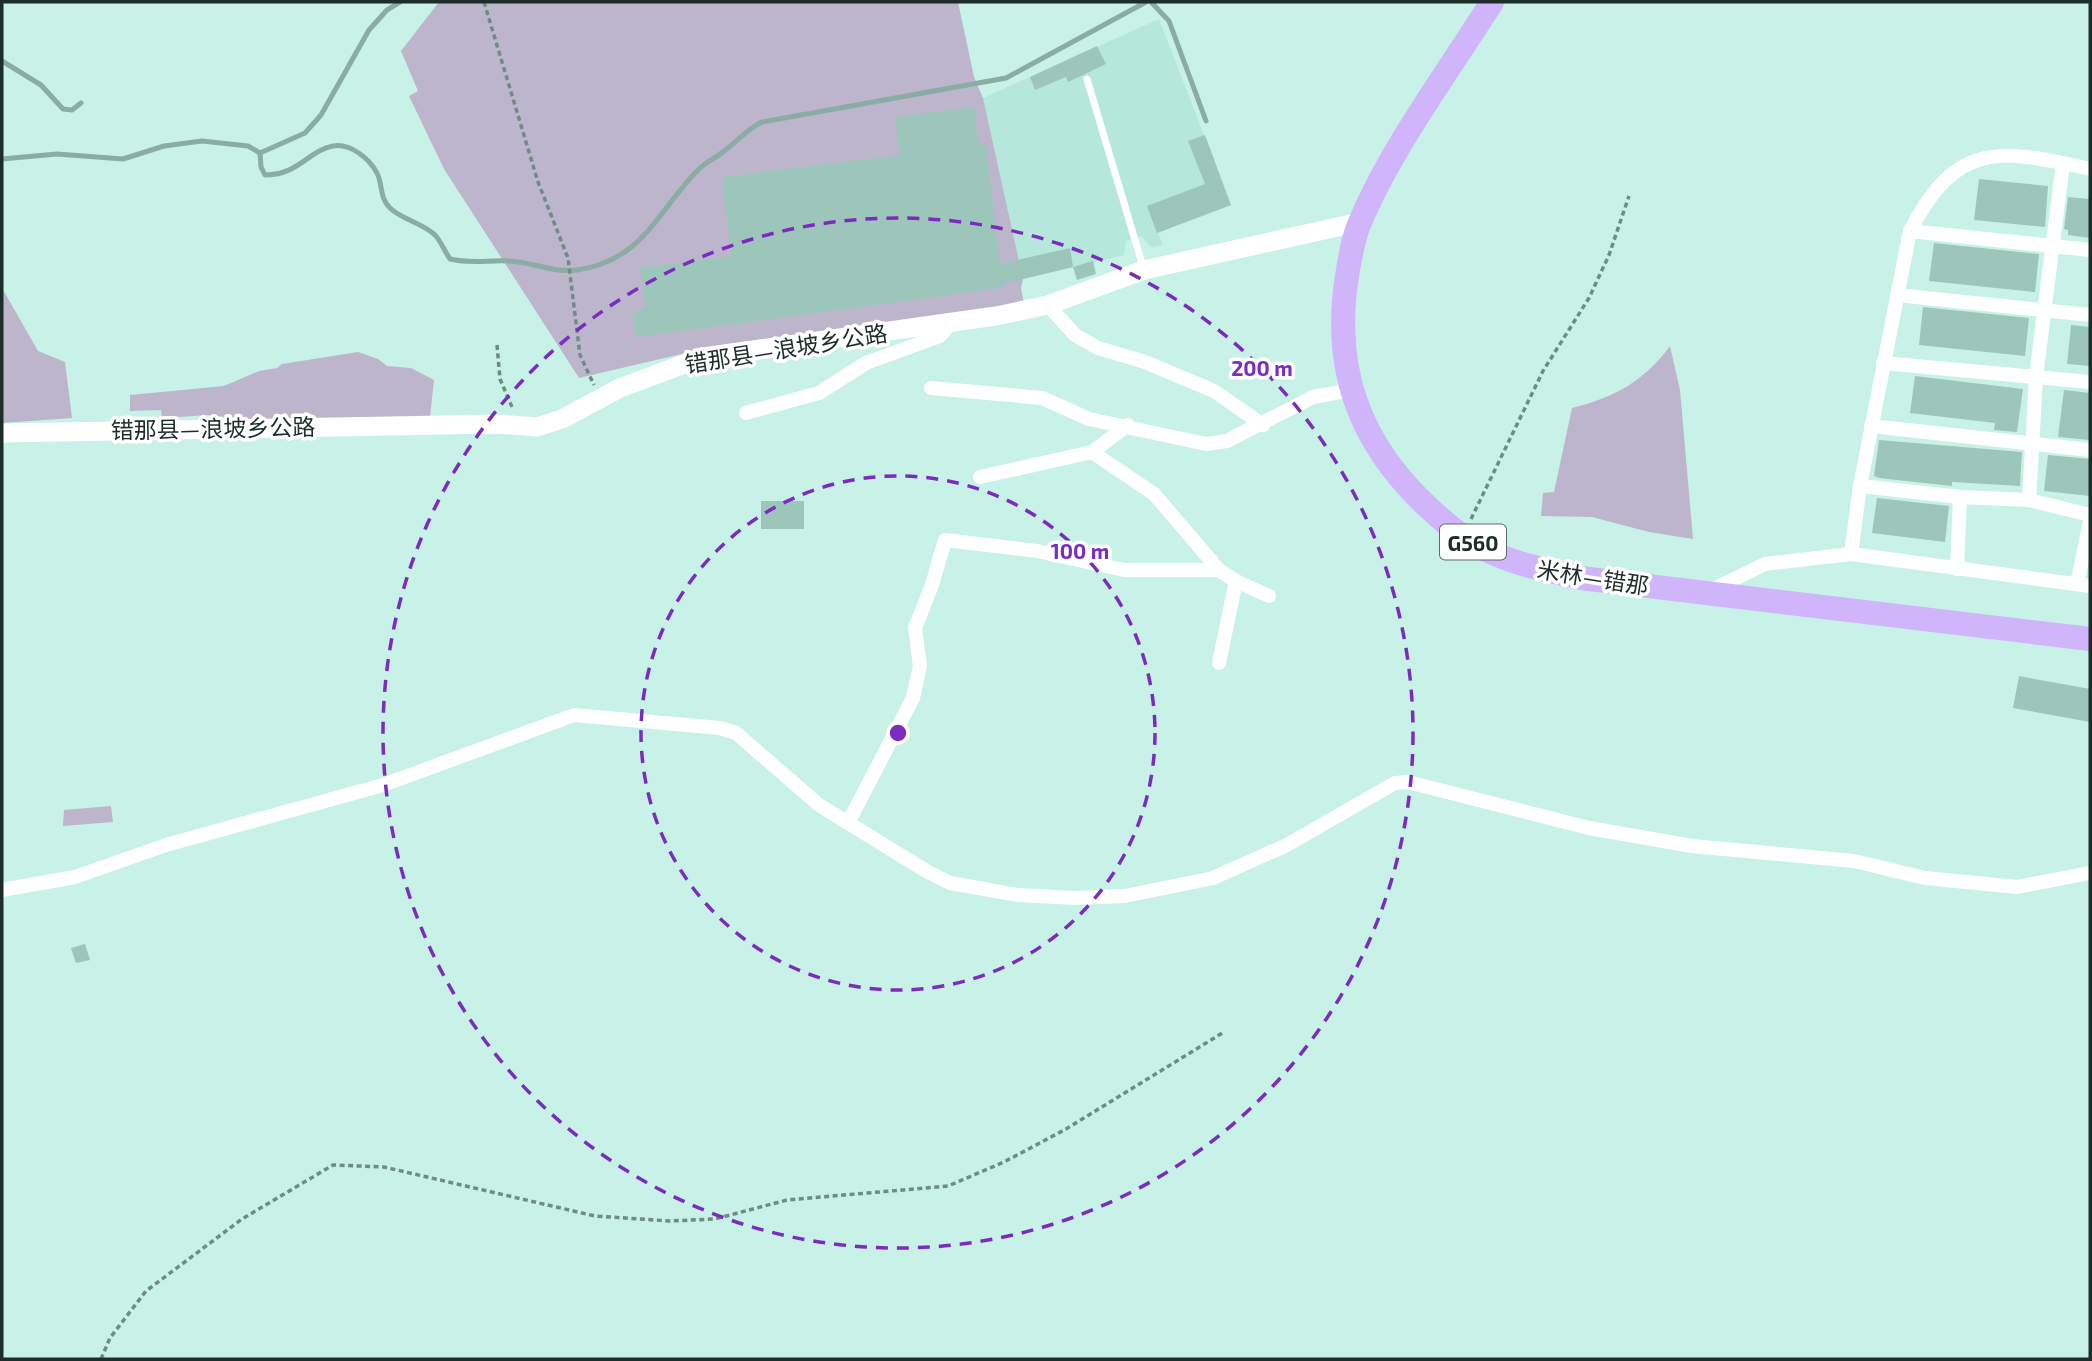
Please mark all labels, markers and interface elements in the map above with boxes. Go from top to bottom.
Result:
street label: 错那县—浪坡乡公路 [683,318,889,378]
text: 200 m [1231,355,1293,380]
street label: 错那县—浪坡乡公路 [110,412,316,444]
road number: G560 [1440,524,1506,560]
text: 100 m [1051,538,1109,563]
street label: 米林—错那 [1535,554,1651,600]
centre of rings [886,721,910,745]

